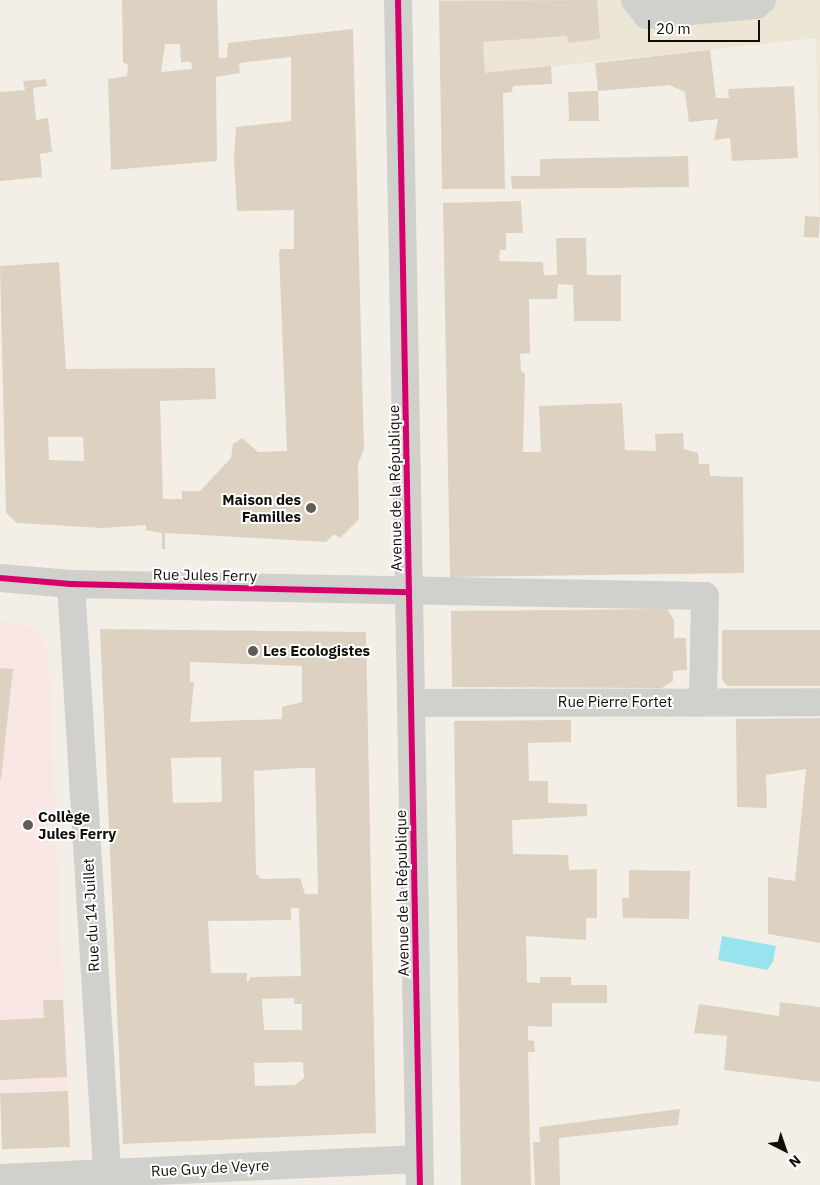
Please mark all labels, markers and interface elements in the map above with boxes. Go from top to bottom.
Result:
scale bar [650,10,762,42]
text: 20 m [656,19,691,38]
street label: Avenue de la République [385,405,405,571]
place label: Maison des Familles [222,490,301,525]
marker: Maison des Familles [305,502,317,514]
street label: Rue Jules Ferry [153,565,257,585]
place label: Les Ecologistes [263,642,370,660]
marker: Les Ecologistes [247,645,259,657]
street label: Rue Pierre Fortet [558,693,672,711]
place label: Collège Jules Ferry [38,807,116,842]
street label: Avenue de la République [392,810,412,976]
marker: Collège Jules Ferry [22,819,34,831]
street label: Rue du 14 Juillet [79,858,103,972]
north arrow [760,1125,810,1175]
text: N [785,1151,805,1171]
street label: Rue Guy de Veyre [150,1156,270,1180]

